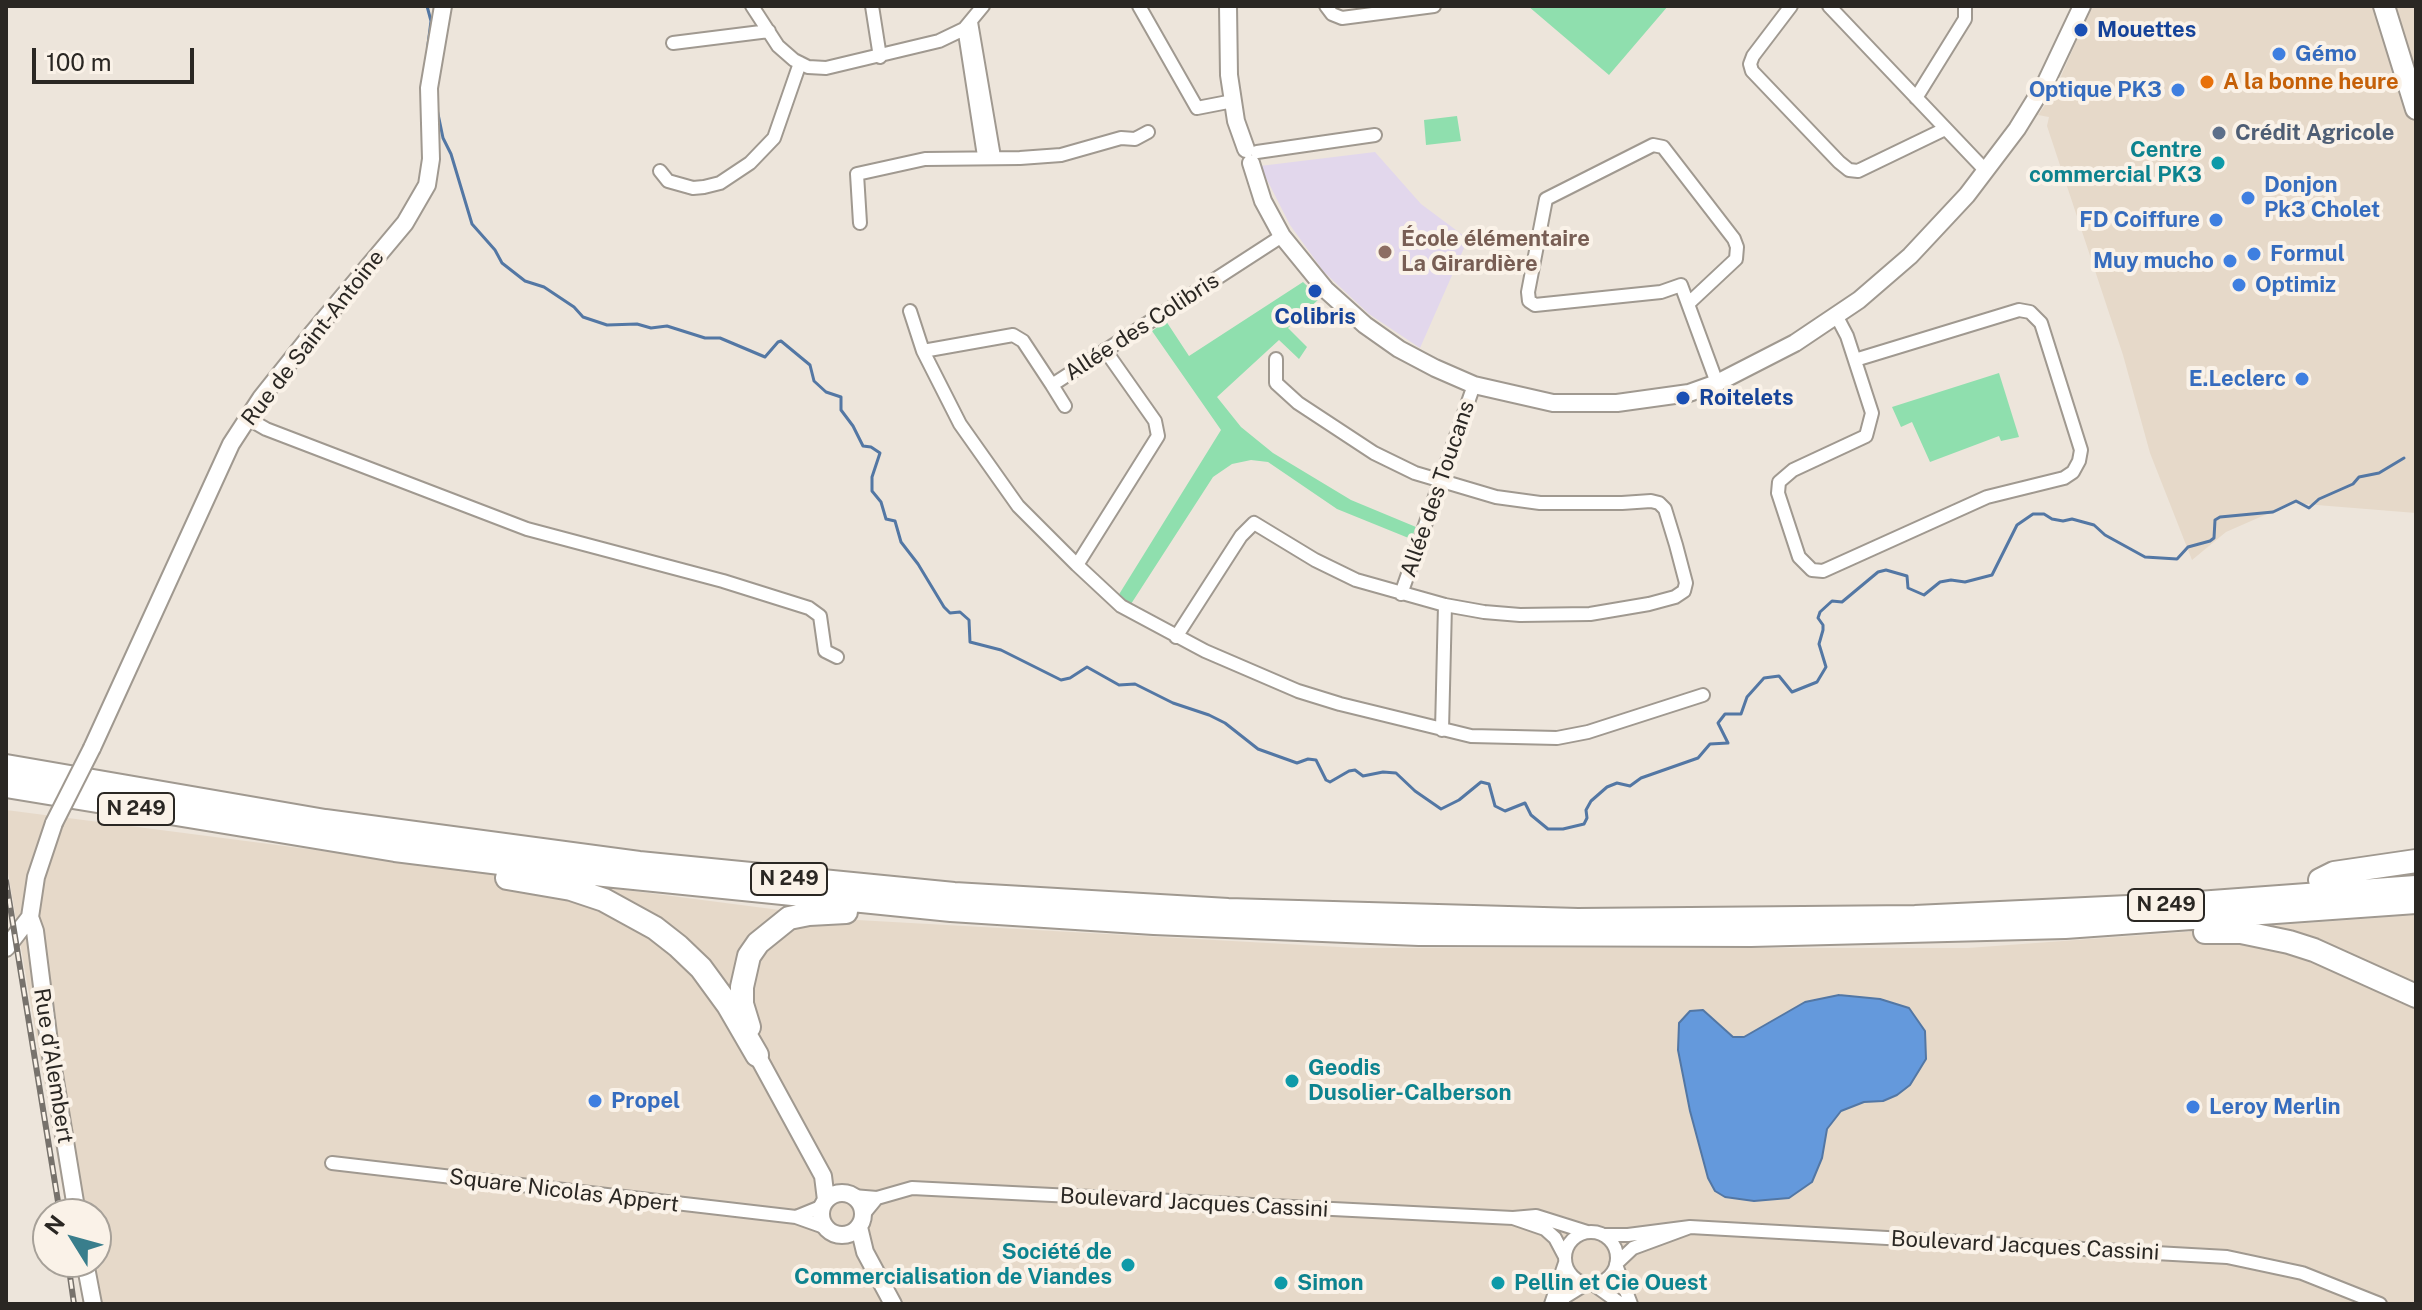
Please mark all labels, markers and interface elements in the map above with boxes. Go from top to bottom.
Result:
place label: Mouettes [2097,17,2196,43]
marker: Mouettes [2072,21,2090,39]
scale bar [36,32,198,82]
place label: Gémo [2295,41,2357,67]
marker: Gémo [2270,45,2288,63]
text: 100 m [46,48,112,76]
place label: A la bonne heure [2223,69,2399,95]
marker: A la bonne heure [2198,73,2216,91]
place label: Optique PK3 [2029,77,2162,103]
marker: Optique PK3 [2169,81,2187,99]
place label: Crédit Agricole [2235,120,2394,146]
marker: Crédit Agricole [2210,124,2228,142]
place label: Centre commercial PK3 [2029,137,2202,188]
marker: Centre commercial PK3 [2209,154,2227,172]
place label: Donjon Pk3 Cholet [2264,172,2380,224]
marker: Donjon Pk3 Cholet [2239,189,2257,207]
place label: FD Coiffure [2079,207,2200,233]
marker: FD Coiffure [2207,211,2225,229]
place label: École élémentaire La Girardière [1401,226,1590,278]
place label: Formul [2270,241,2345,267]
marker: École élémentaire La Girardière [1376,243,1394,261]
street label: Rue de Saint-Antoine [236,245,390,431]
marker: Formul [2245,245,2263,263]
place label: Muy mucho [2093,248,2214,274]
marker: Muy mucho [2221,252,2239,270]
street label: Allée des Colibris [1060,267,1224,387]
place label: Optimiz [2255,272,2336,298]
marker: Optimiz [2230,276,2248,294]
marker: Colibris [1306,282,1324,300]
place label: Colibris [1274,304,1356,330]
place label: E.Leclerc [2189,366,2286,392]
marker: E.Leclerc [2293,370,2311,388]
place label: Roitelets [1699,385,1793,411]
marker: Roitelets [1674,389,1692,407]
street label: Allée des Toucans [1395,397,1481,581]
road number: N 249 [98,793,174,825]
road number: N 249 [751,863,827,895]
road number: N 249 [2128,889,2204,921]
street label: Rue d’Alembert [28,986,78,1146]
place label: Geodis Dusolier-Calberson [1308,1055,1511,1106]
marker: Geodis Dusolier-Calberson [1283,1072,1301,1090]
place label: Propel [611,1088,680,1114]
marker: Propel [586,1092,604,1110]
place label: Leroy Merlin [2209,1094,2341,1120]
marker: Leroy Merlin [2184,1098,2202,1116]
street label: Square Nicolas Appert [447,1164,681,1218]
street label: Boulevard Jacques Cassini [1059,1183,1329,1223]
north arrow [32,1198,112,1278]
text: N [39,1210,70,1239]
street label: Boulevard Jacques Cassini [1890,1226,2160,1266]
place label: Société de Commercialisation de Viandes [794,1239,1112,1290]
marker: Société de Commercialisation de Viandes [1119,1256,1137,1274]
place label: Simon [1297,1270,1364,1296]
place label: Pellin et Cie Ouest [1514,1270,1708,1296]
marker: Simon [1272,1274,1290,1292]
marker: Pellin et Cie Ouest [1489,1274,1507,1292]

